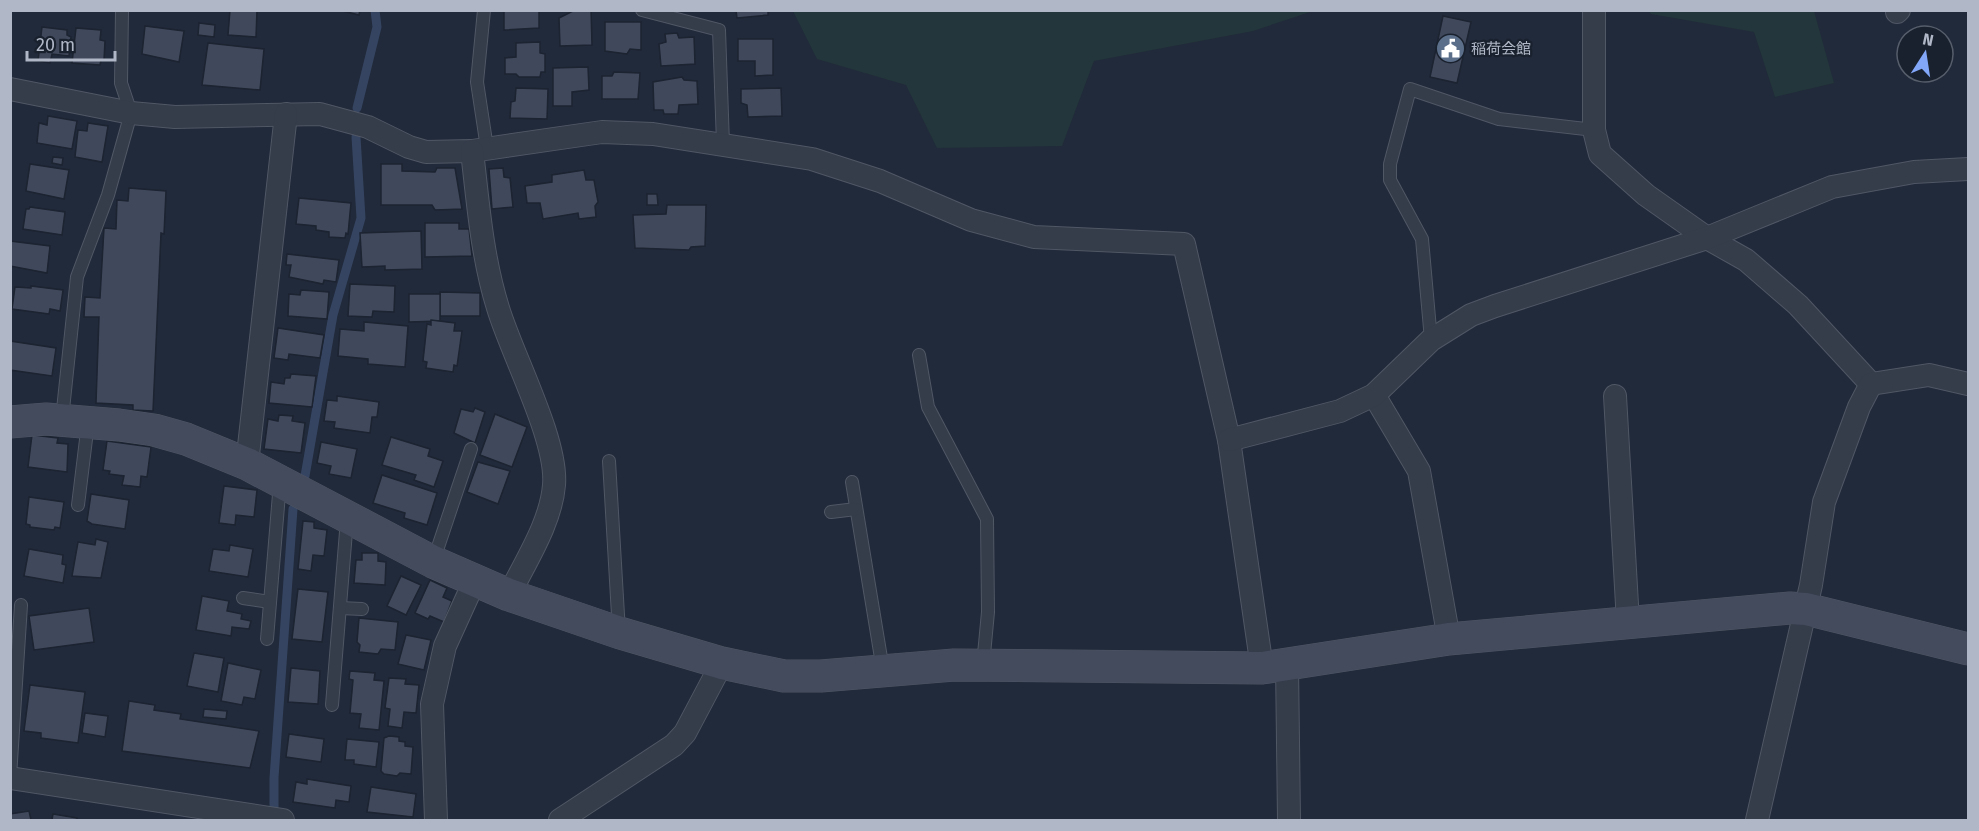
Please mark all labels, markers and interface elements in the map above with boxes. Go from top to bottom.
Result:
scale bar [27,24,116,62]
north arrow [1895,24,1955,84]
text: N [1921,29,1935,50]
public building icon: 稲荷会館 [1434,33,1466,65]
text: 20 m [36,34,75,56]
place label: 稲荷会館 [1471,40,1531,58]

